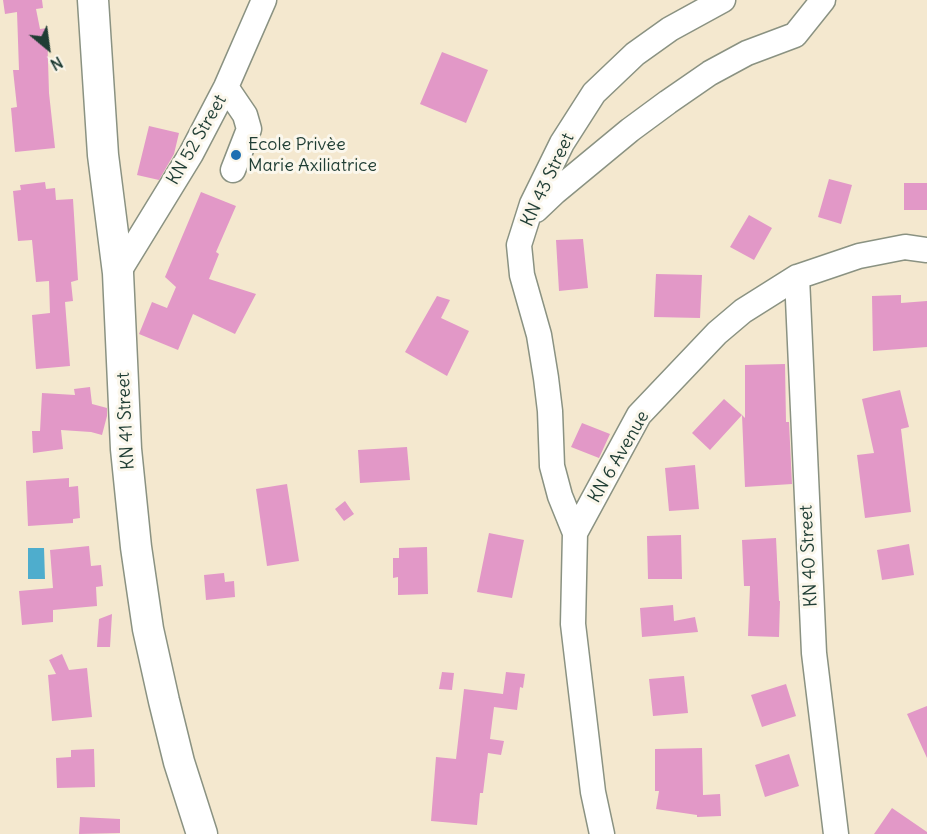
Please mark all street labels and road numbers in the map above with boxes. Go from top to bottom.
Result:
street label: KN 52 Street [163,91,231,189]
street label: KN 43 Street [517,130,579,230]
street label: KN 41 Street [113,372,139,470]
street label: KN 6 Avenue [584,407,654,507]
street label: KN 40 Street [796,504,822,608]

